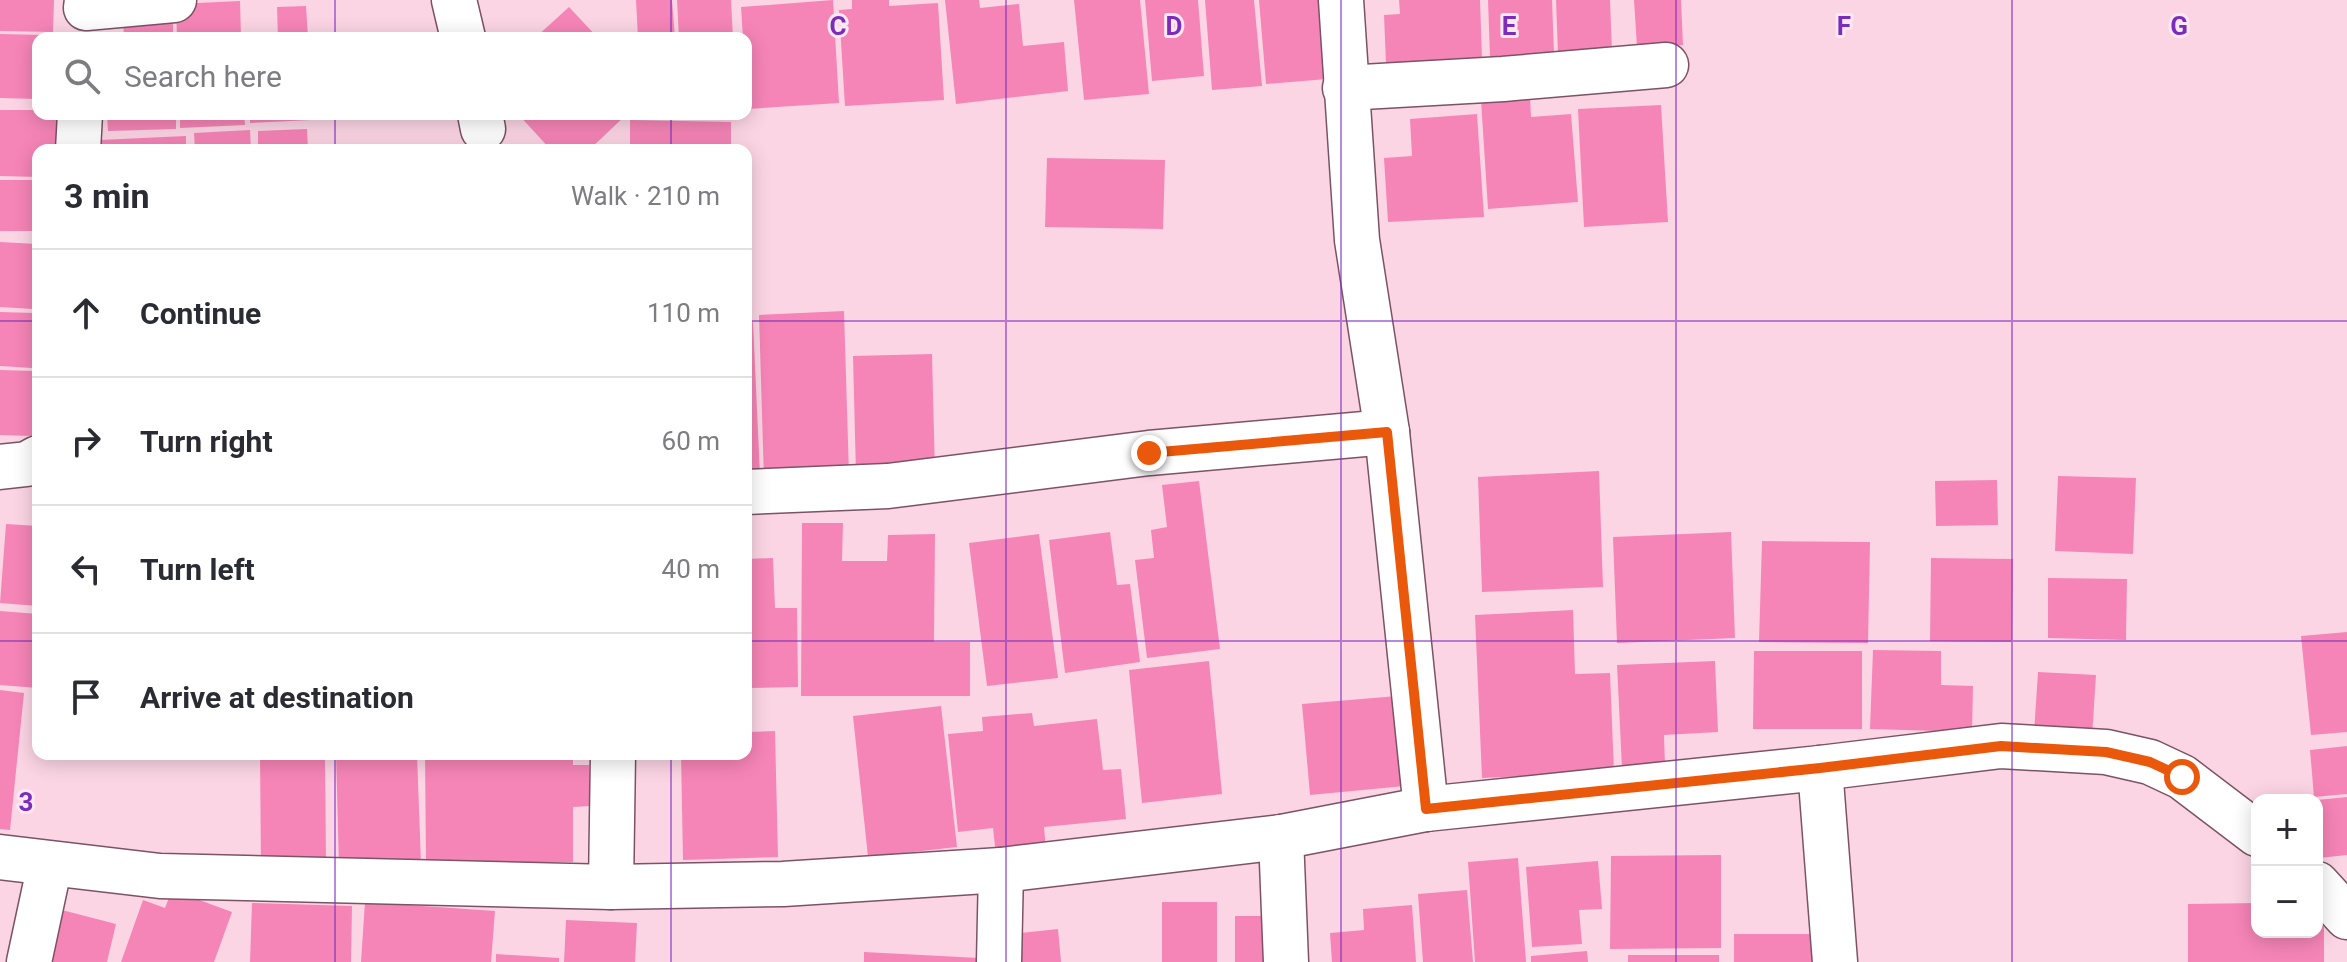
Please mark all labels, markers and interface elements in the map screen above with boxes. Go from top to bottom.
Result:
text: C [829,11,847,41]
text: D [1166,11,1182,41]
text: E [1502,11,1517,41]
text: F [1837,11,1851,41]
text: G [2170,11,2188,41]
search box [32,32,752,120]
icon: search [60,54,104,98]
text: Search here [124,59,282,94]
text: 3 min [64,176,149,216]
text: Walk · 210 m [571,181,720,211]
icon: ahead [64,291,108,335]
text: Continue [140,296,261,331]
text: 110 m [647,298,720,328]
icon: right [64,419,108,463]
text: Turn right [140,424,273,459]
text: 60 m [662,426,720,456]
route end [1131,435,1167,471]
icon: left [64,547,108,591]
text: Turn left [140,552,255,587]
text: 40 m [662,554,720,584]
icon: arrive [64,675,108,719]
text: Arrive at destination [140,680,414,715]
route start [2164,759,2200,795]
text: 3 [19,787,33,817]
map controls [2251,794,2323,938]
button: + [2251,794,2323,866]
button: − [2251,866,2323,938]

